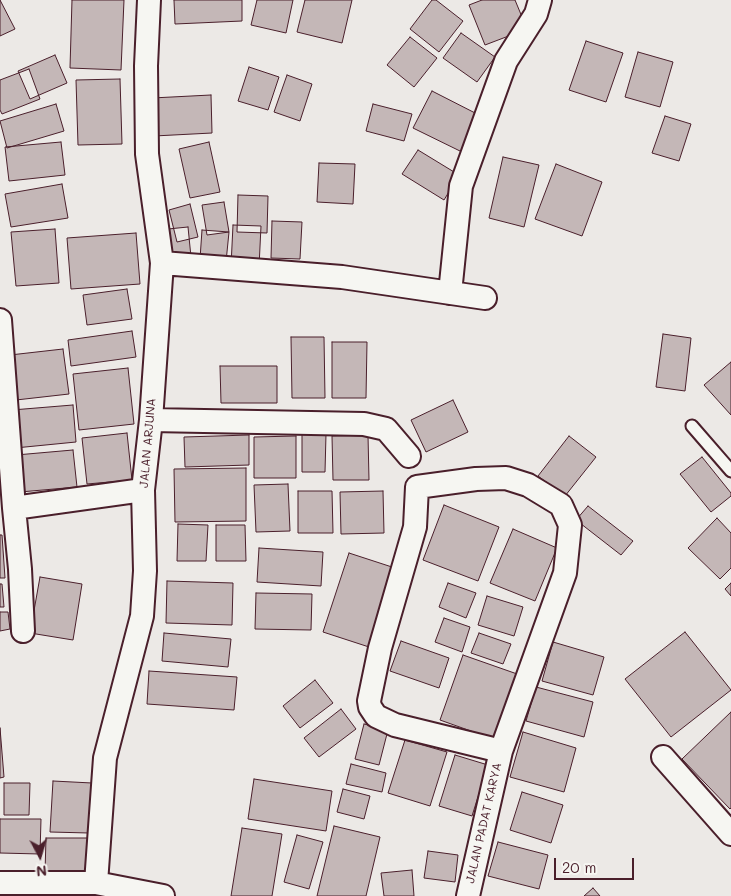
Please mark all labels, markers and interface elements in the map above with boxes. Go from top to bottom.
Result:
street label: JALAN ARJUNA [137,398,159,488]
street label: JALAN PADAT KARYA [463,761,505,885]
north arrow [15,831,65,881]
scale bar [556,848,636,880]
text: 20 m [562,857,596,877]
text: N [35,861,48,881]

